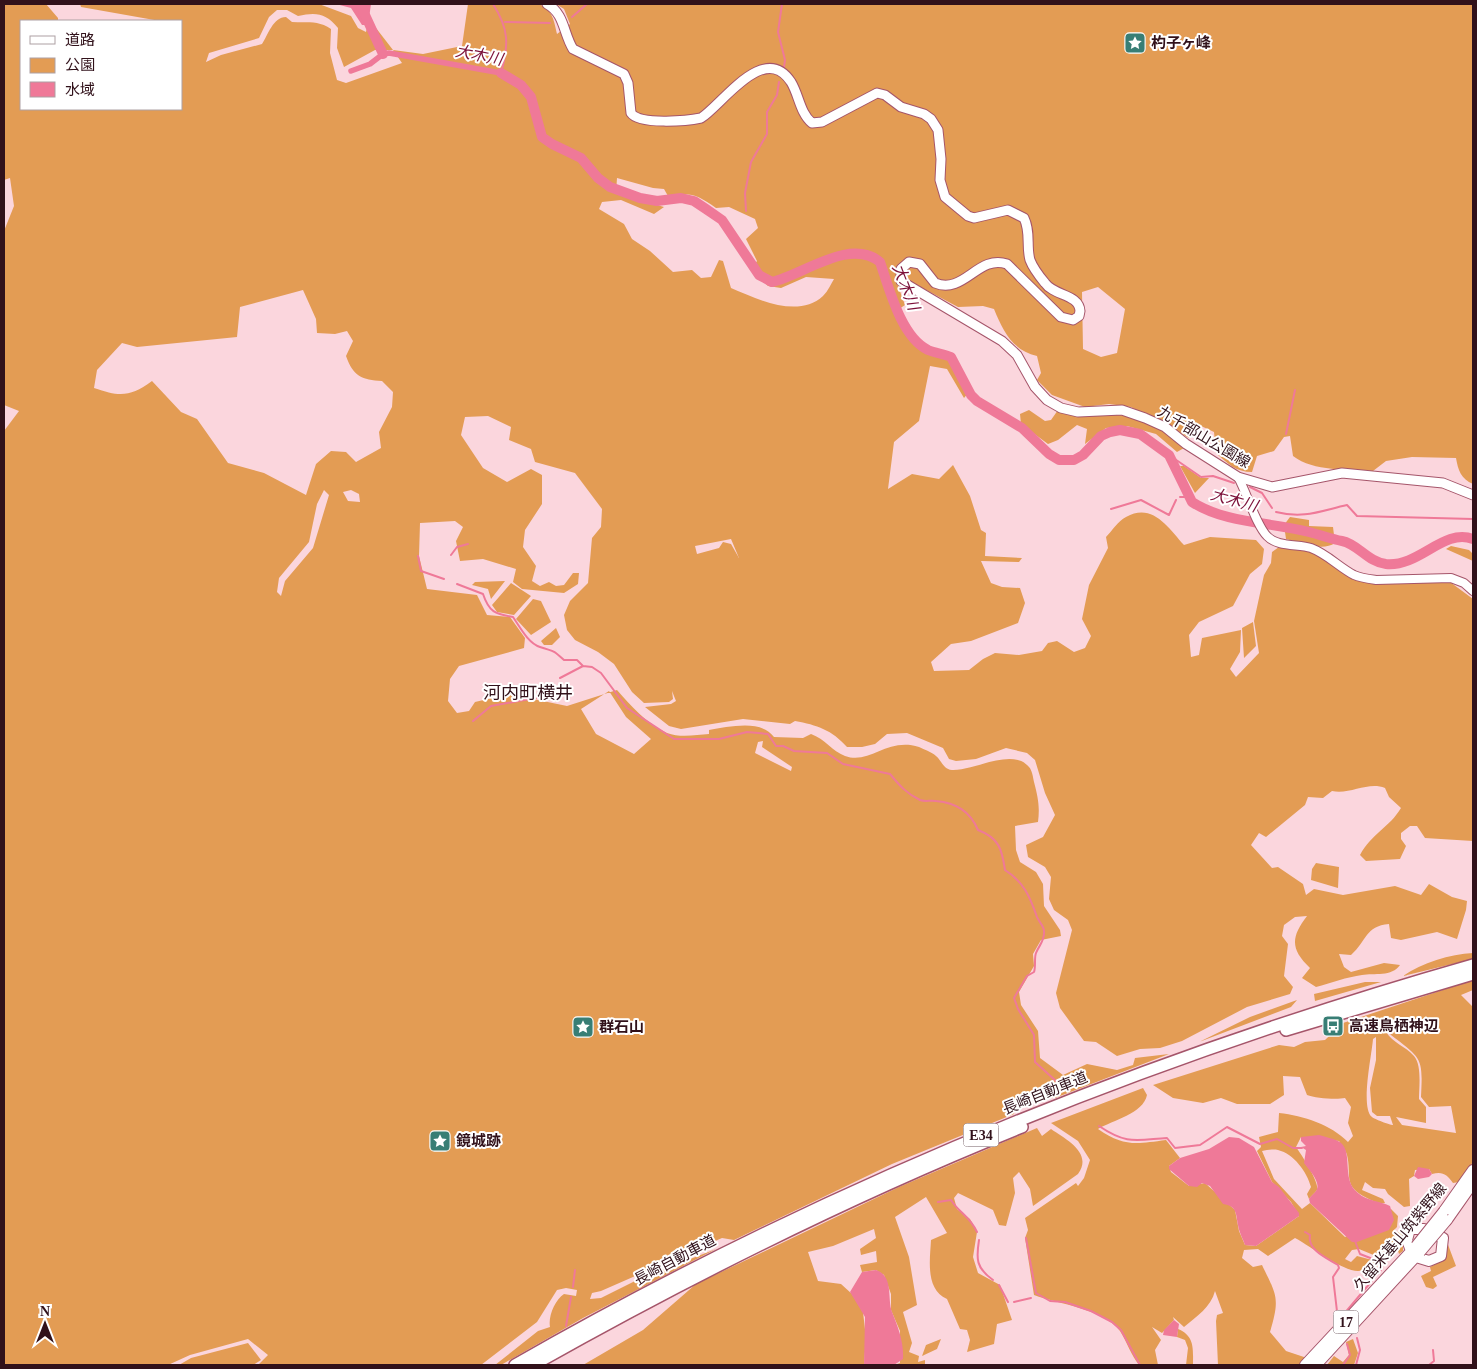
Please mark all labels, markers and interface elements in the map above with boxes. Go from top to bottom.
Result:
legend [20,20,182,110]
place icon: 杓子ヶ峰 [1123,31,1147,55]
text: 道路 [65,32,95,48]
place label: 杓子ヶ峰 [1151,34,1211,51]
water label: 大木川 [454,42,506,68]
text: 公園 [65,57,95,73]
text: 水域 [65,82,95,98]
water label: 大木川 [889,262,923,314]
street label: 九千部山公園線 [1155,403,1253,471]
water label: 大木川 [1209,485,1261,515]
district label: 河内町横井 [483,683,573,703]
bus stop icon: 高速鳥栖神辺 [1321,1014,1345,1038]
place icon: 群石山 [571,1015,595,1039]
place label: 高速鳥栖神辺 [1349,1017,1439,1034]
place label: 群石山 [599,1019,644,1035]
street label: 長崎自動車道 [1000,1069,1090,1117]
road number: E34 [964,1124,998,1146]
place icon: 鏡城跡 [428,1129,452,1153]
place label: 鏡城跡 [456,1132,501,1149]
street label: 久留米基山筑紫野線 [1350,1180,1450,1294]
street label: 長崎自動車道 [632,1232,718,1288]
north arrow [20,1299,70,1349]
text: N [40,1304,50,1319]
road number: 17 [1334,1310,1358,1334]

